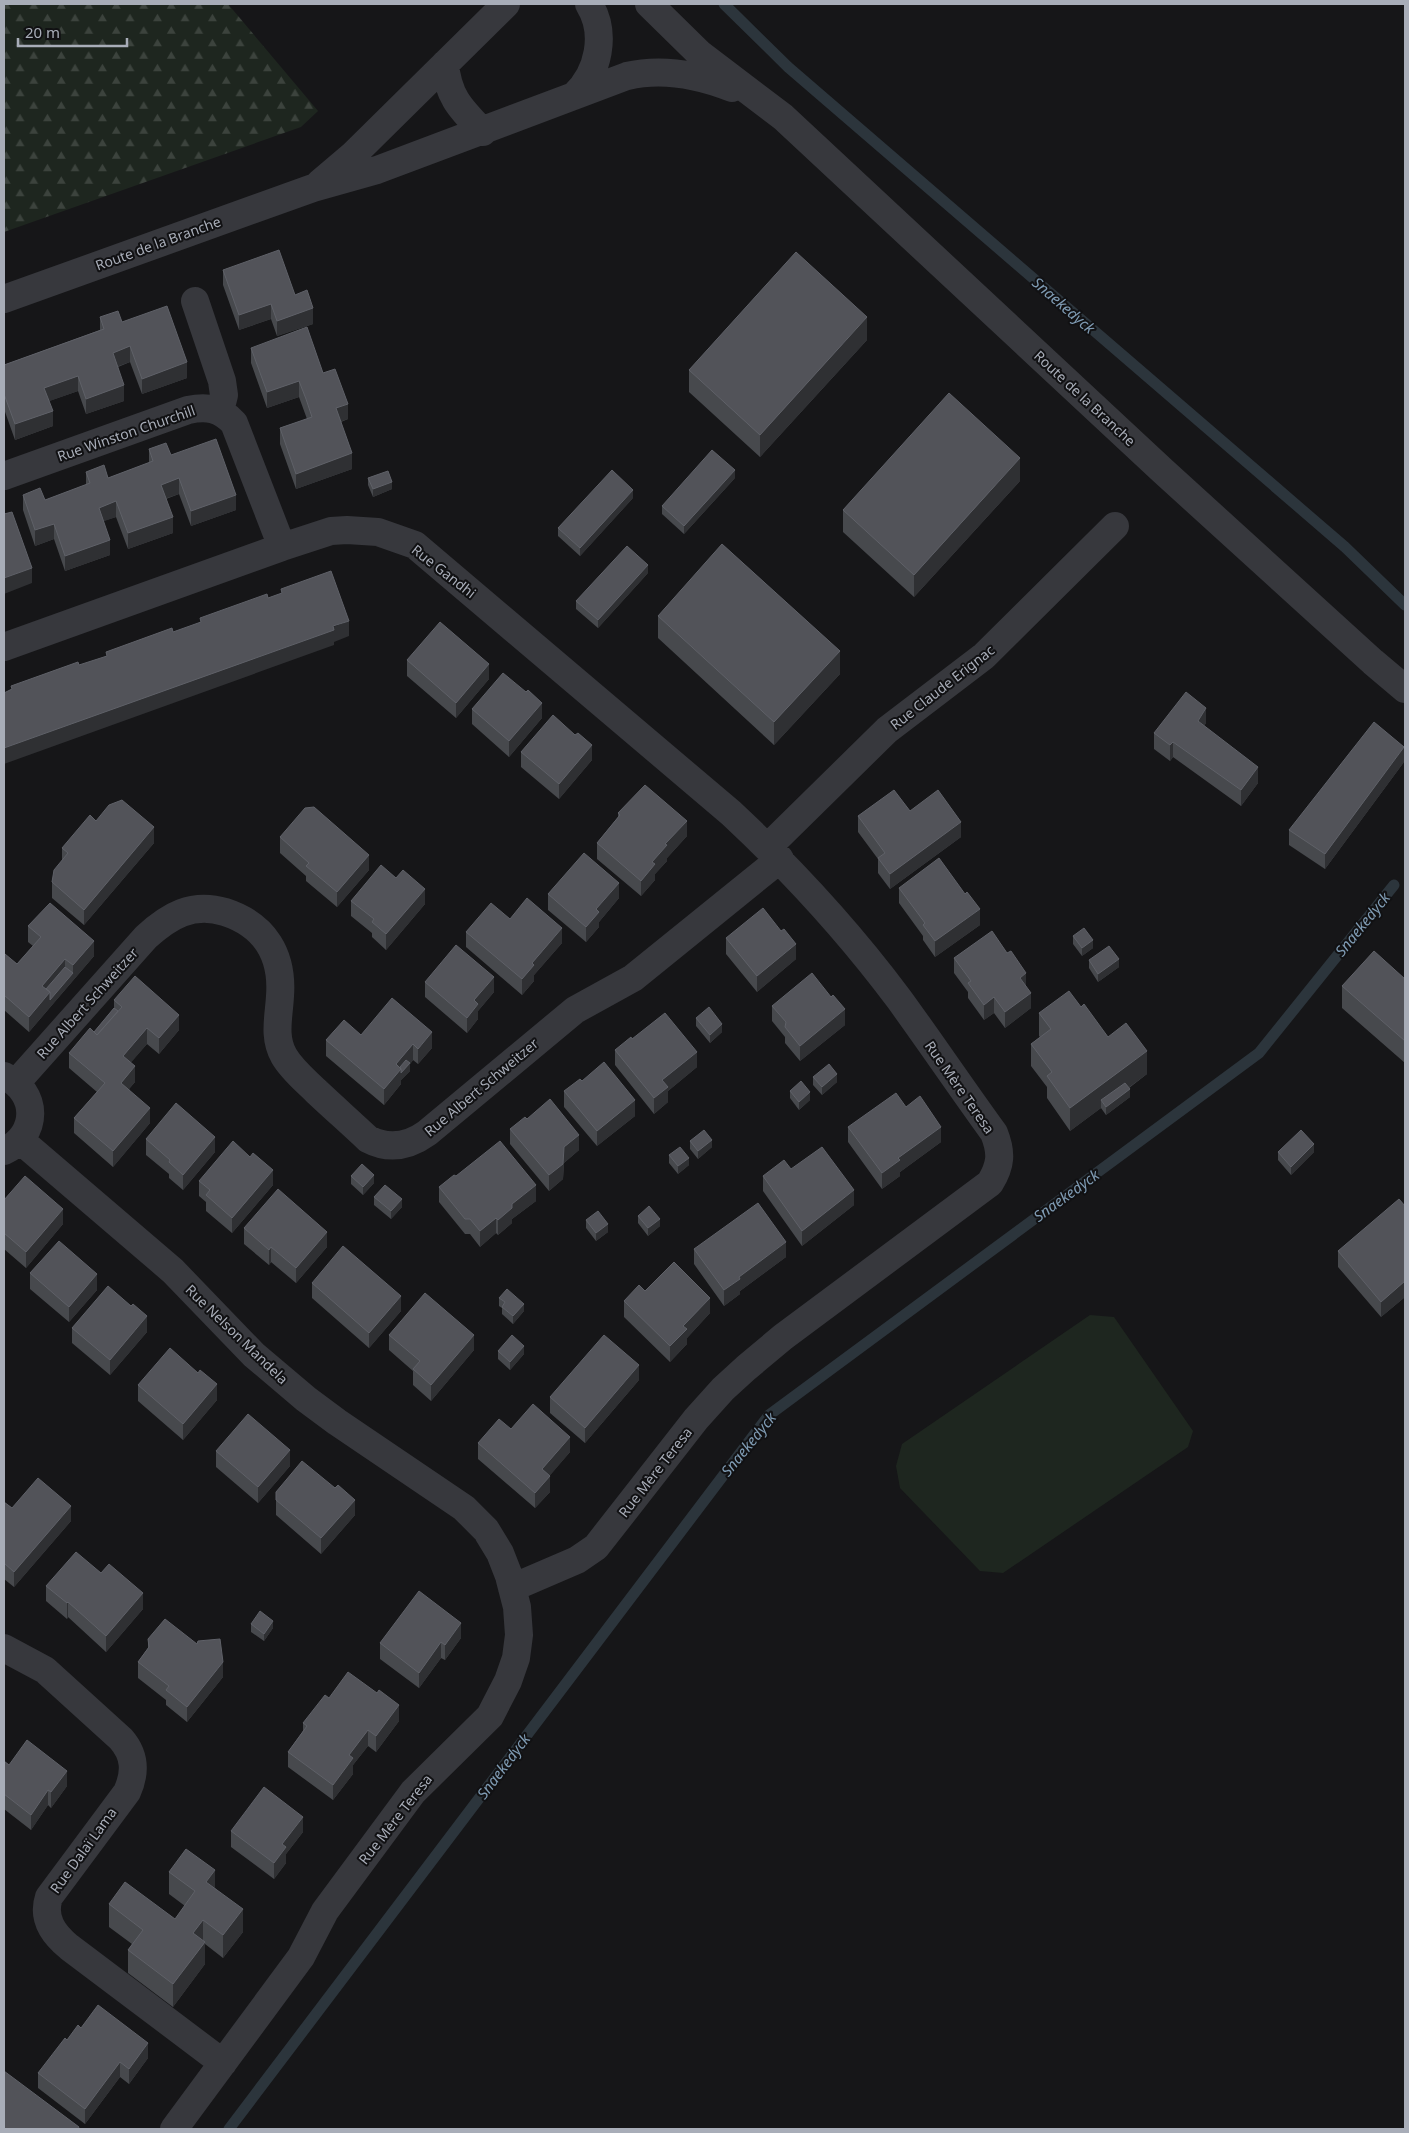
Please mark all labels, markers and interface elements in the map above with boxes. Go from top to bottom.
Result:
scale bar [18,15,126,47]
text: 20 m [25,22,60,42]
street label: Route de la Branche [93,211,223,275]
water label: Snaekedyck [1028,272,1100,338]
street label: Route de la Branche [1030,346,1140,450]
street label: Rue Winston Churchill [55,400,197,466]
street label: Rue Gandhi [408,540,480,602]
street label: Rue Claude Erignac [886,640,998,734]
water label: Snaekedyck [1330,887,1394,960]
street label: Rue Albert Schweitzer [32,943,142,1063]
street label: Rue Albert Schweitzer [420,1034,542,1140]
street label: Rue Mère Teresa [921,1037,999,1137]
water label: Snaekedyck [1029,1164,1103,1226]
street label: Rue Nelson Mandela [182,1280,292,1388]
water label: Snaekedyck [716,1407,780,1480]
street label: Rue Mère Teresa [614,1423,696,1521]
water label: Snaekedyck [472,1729,534,1803]
street label: Rue Mère Teresa [354,1770,436,1868]
street label: Rue Dalaï Lama [45,1803,121,1897]

